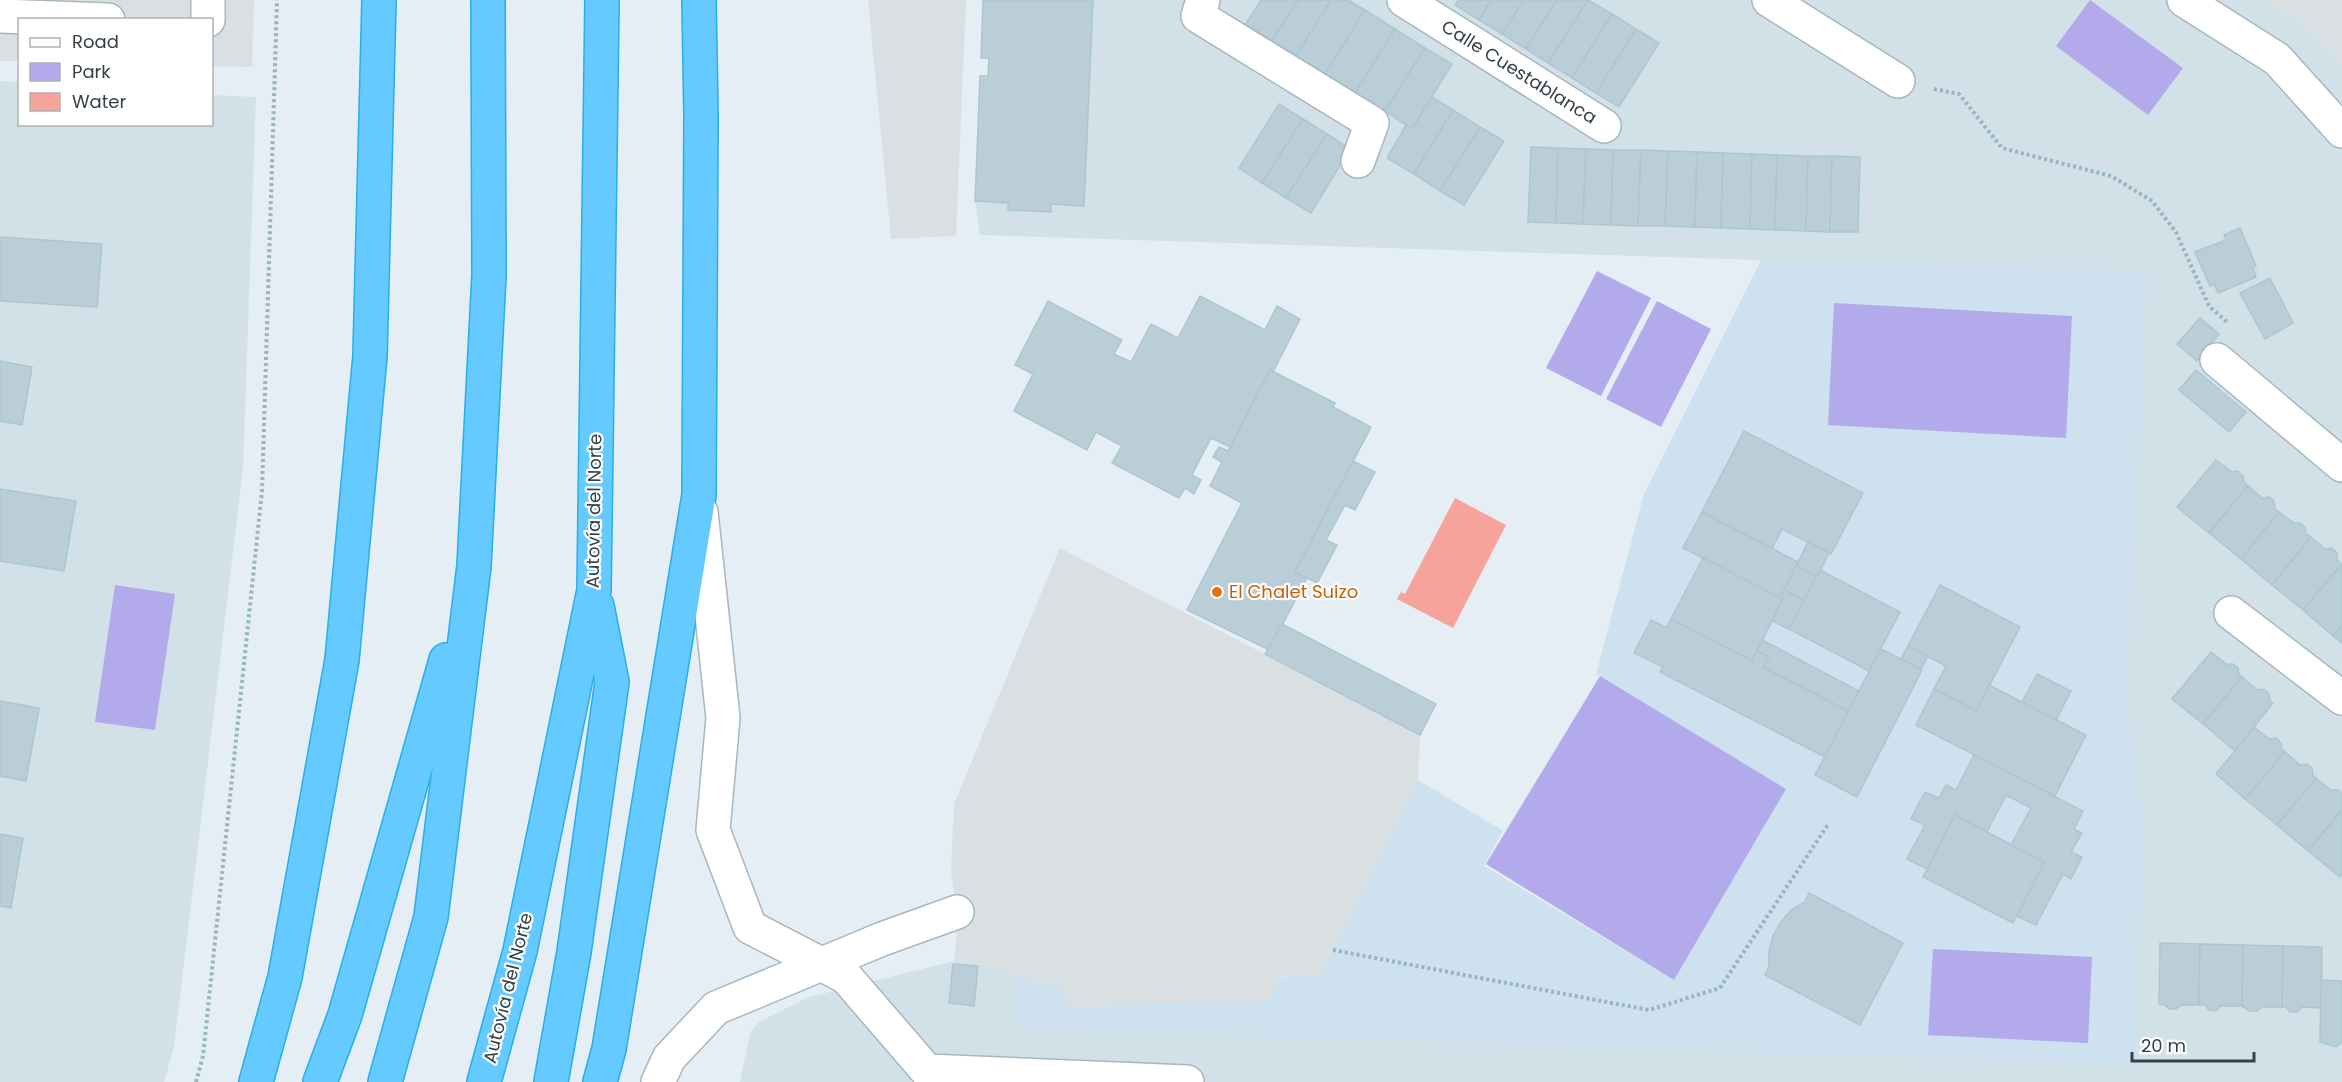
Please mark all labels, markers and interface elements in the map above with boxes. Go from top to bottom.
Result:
street label: Calle Cuestablanca [1437,14,1602,130]
legend [18,18,213,126]
text: Road [72,29,119,54]
text: Park [72,59,111,84]
text: Water [72,89,126,114]
street label: Autovía del Norte [580,434,607,588]
place label: El Chalet Suizo [1229,579,1358,604]
marker: El Chalet Suizo [1210,585,1224,599]
street label: Autovía del Norte [477,910,538,1066]
scale bar [2132,1025,2254,1063]
text: 20 m [2141,1033,2186,1058]

